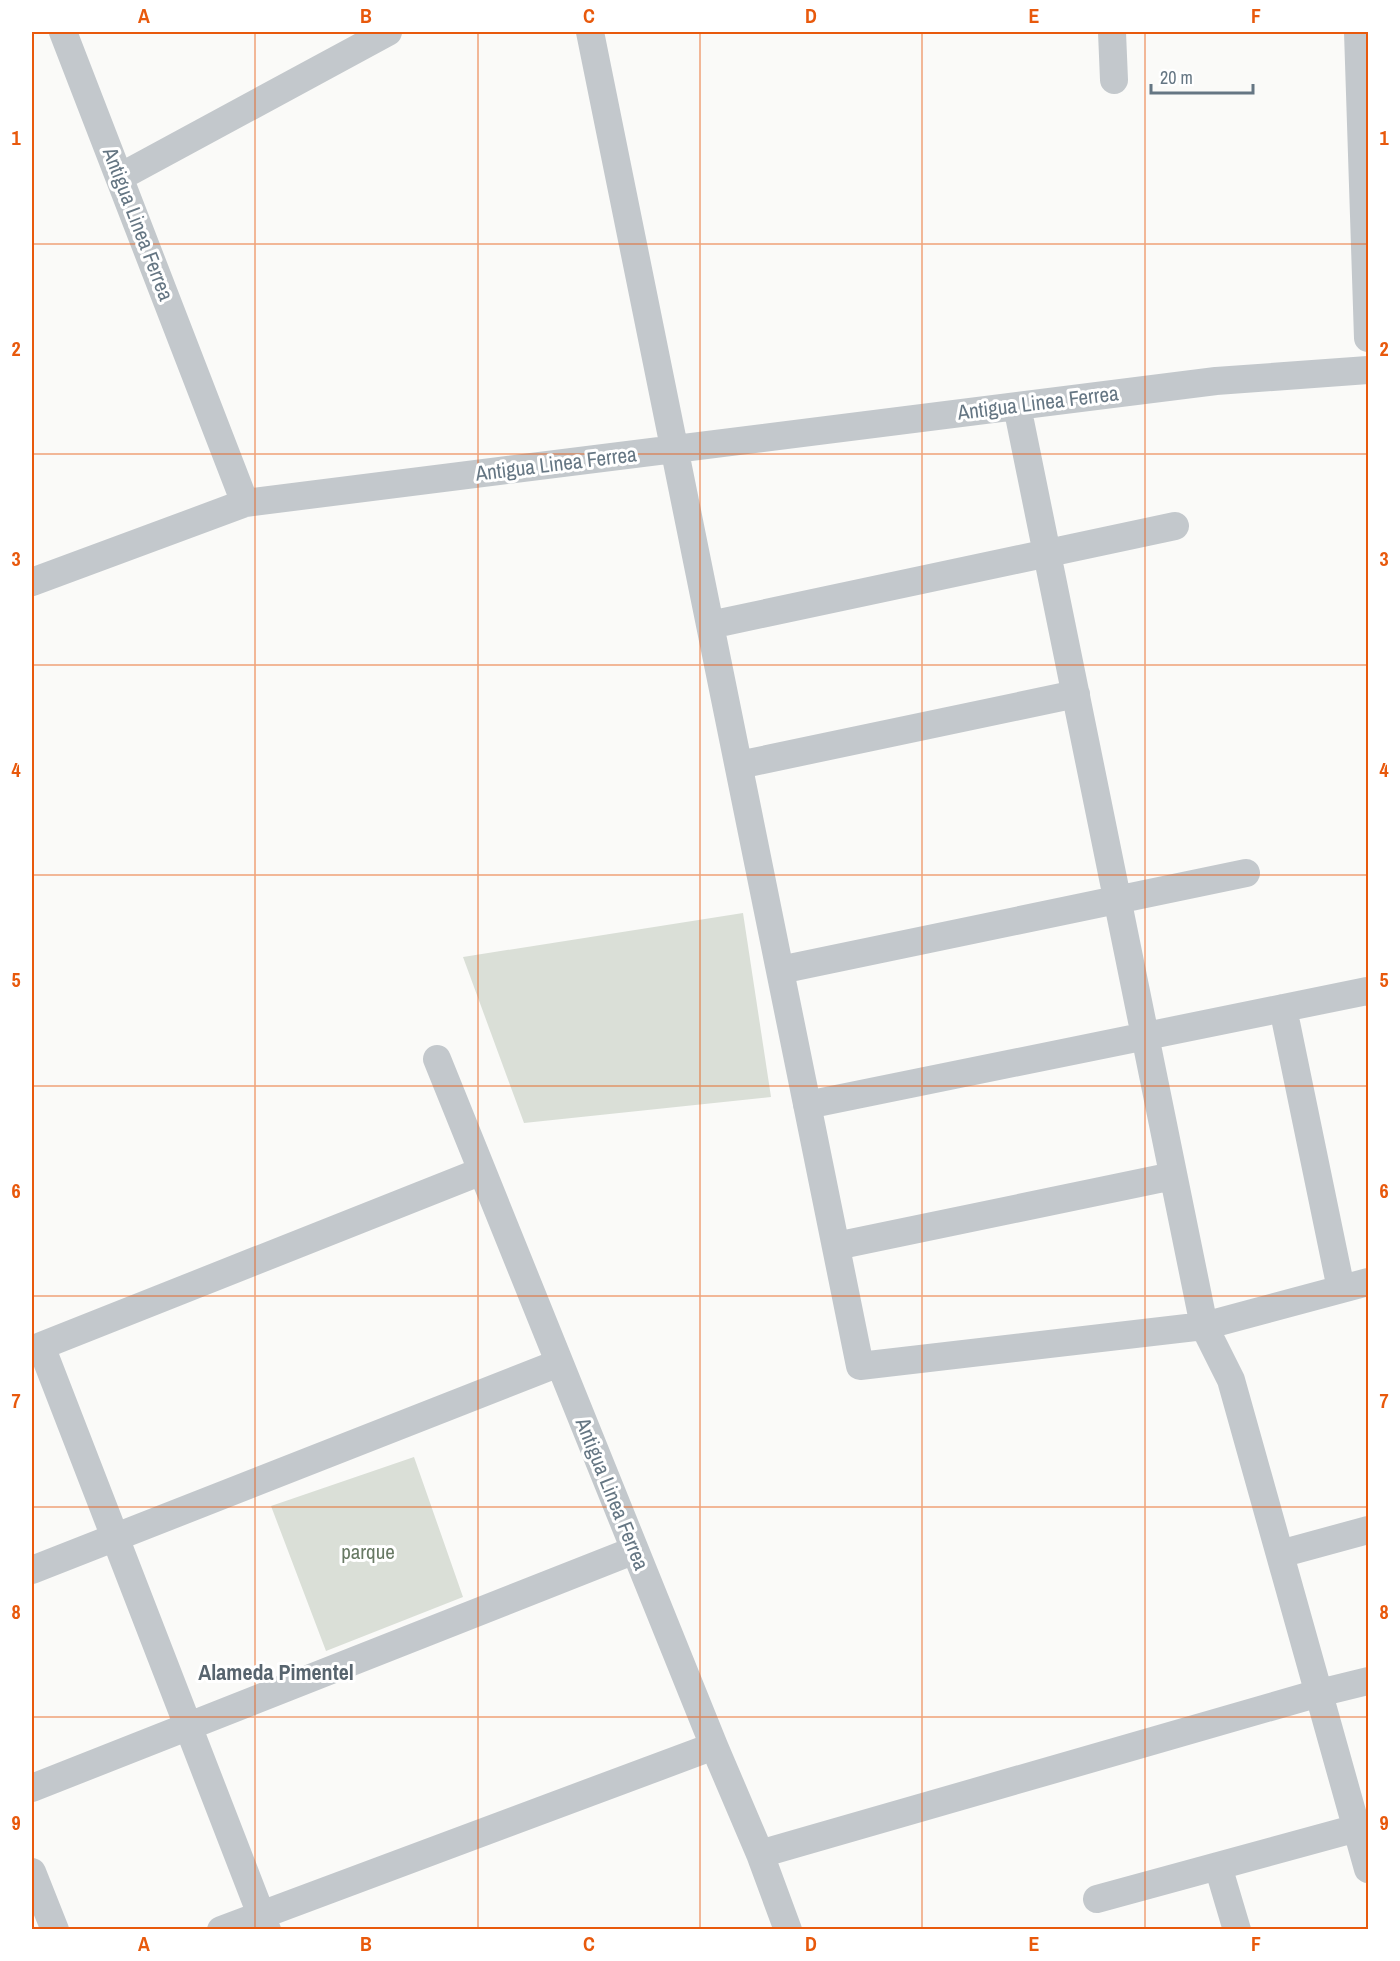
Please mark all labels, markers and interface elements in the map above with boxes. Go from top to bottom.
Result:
text: A [138,2,150,29]
text: B [360,2,372,29]
text: C [583,2,595,29]
text: D [805,2,817,29]
text: E [1029,2,1040,29]
text: F [1251,2,1261,29]
scale bar [1151,57,1253,95]
text: 20 m [1160,65,1193,90]
text: 1 [11,124,21,151]
text: 1 [1379,124,1389,151]
street label: Antigua Linea Ferrea [96,142,181,305]
text: 2 [11,335,21,362]
text: 2 [1379,335,1389,362]
street label: Antigua Linea Ferrea [955,378,1120,427]
street label: Antigua Linea Ferrea [473,439,638,488]
text: 3 [11,545,21,572]
text: 3 [1379,545,1389,572]
text: 4 [11,756,21,783]
text: 4 [1379,756,1389,783]
text: 5 [11,966,21,993]
text: 5 [1379,966,1389,993]
text: 6 [11,1177,21,1204]
text: 6 [1379,1177,1389,1204]
text: 7 [11,1387,21,1414]
text: 7 [1379,1387,1389,1414]
street label: Antigua Linea Ferrea [568,1412,656,1575]
park label: parque [341,1537,395,1566]
text: 8 [11,1598,21,1625]
text: 8 [1379,1598,1389,1625]
district label: Alameda Pimentel [198,1657,354,1687]
text: 9 [11,1809,21,1836]
text: 9 [1379,1809,1389,1836]
text: A [138,1930,150,1957]
text: B [360,1930,372,1957]
text: C [583,1930,595,1957]
text: D [805,1930,817,1957]
text: E [1029,1930,1040,1957]
text: F [1251,1930,1261,1957]

